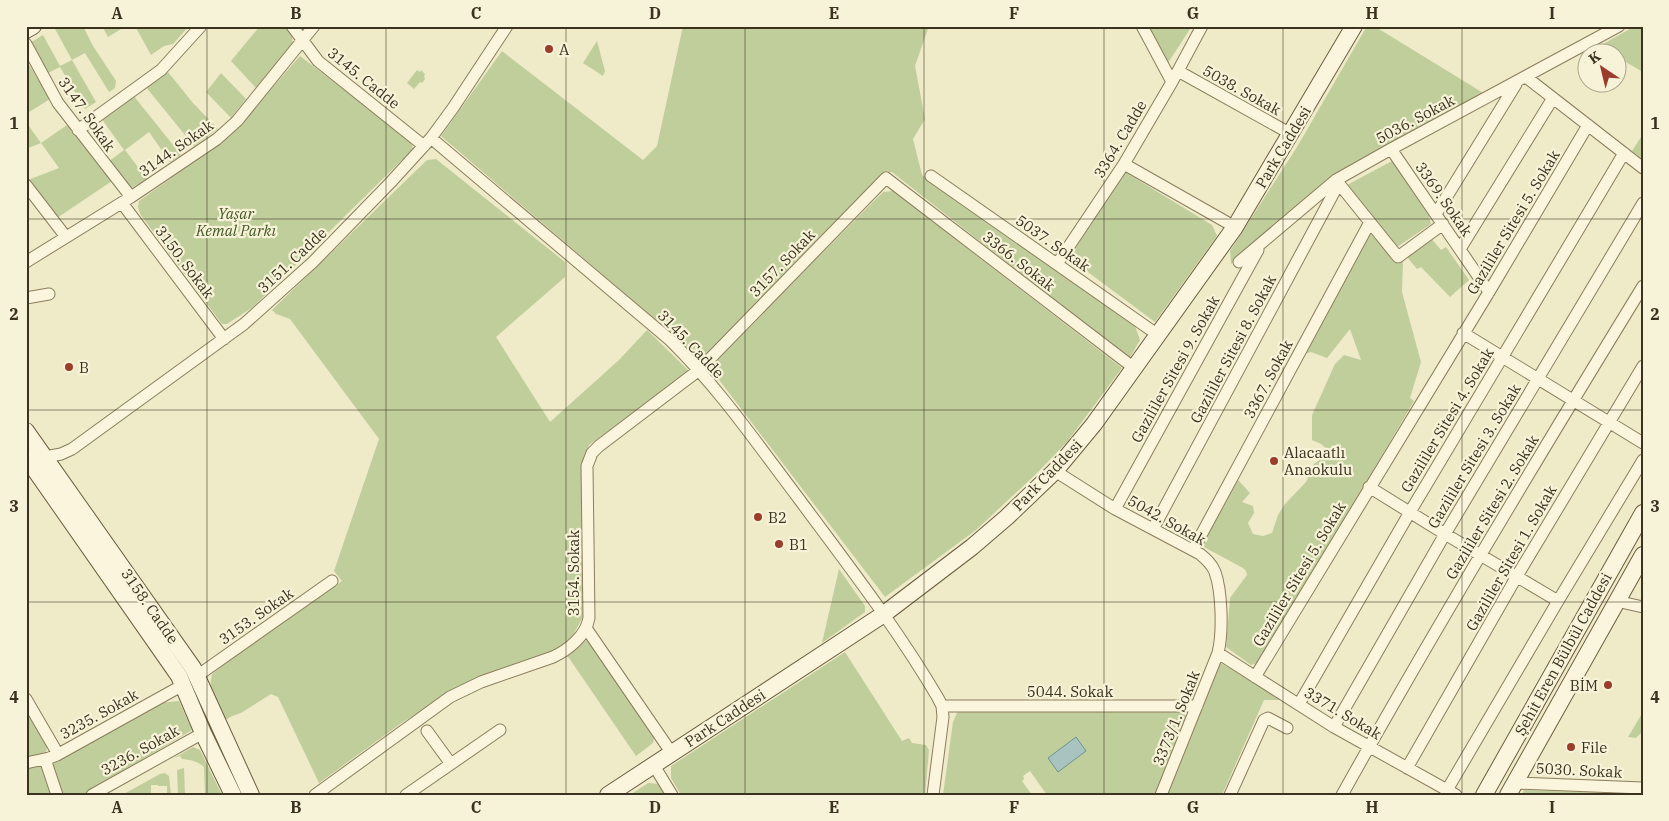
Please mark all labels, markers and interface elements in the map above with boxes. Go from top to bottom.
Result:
text: A [111,3,123,23]
text: B [290,3,302,23]
text: C [471,3,481,23]
text: D [649,3,661,23]
text: E [829,3,839,23]
text: F [1009,3,1019,23]
text: G [1187,3,1199,23]
text: H [1366,3,1379,23]
text: I [1549,3,1555,23]
place label: A [559,40,570,59]
north arrow [1576,42,1626,92]
street label: 3145. Cadde [324,43,404,113]
marker: A [543,43,555,55]
text: K [1585,47,1604,68]
street label: 5038. Sokak [1200,61,1285,119]
street label: 3147. Sokak [54,73,120,155]
street label: 5036. Sokak [1372,90,1458,148]
street label: 3364. Cadde [1089,97,1151,181]
street label: Park Caddesi [1251,102,1315,191]
text: 1 [9,113,19,133]
text: 1 [1650,113,1660,133]
street label: 3144. Sokak [135,115,217,181]
street label: Gazililer Sitesi 5. Sokak [1462,146,1564,298]
street label: 3369. Sokak [1411,158,1477,240]
park label: Yaşar Kemal Parkı [195,204,277,240]
street label: 5037. Sokak [1012,210,1094,276]
street label: 3150. Sokak [151,222,219,302]
street label: 3151. Cadde [254,223,330,297]
street label: 3157. Sokak [745,225,819,301]
street label: 3366. Sokak [979,227,1059,295]
street label: Gazililer Sitesi 8. Sokak [1186,271,1280,426]
street label: Gazililer Sitesi 9. Sokak [1127,292,1223,446]
text: 2 [9,304,19,324]
text: 2 [1650,304,1660,324]
street label: 3145. Cadde [654,306,728,382]
street label: 3367. Sokak [1239,336,1297,422]
street label: Gazililer Sitesi 4. Sokak [1396,344,1498,496]
place label: B [79,358,89,377]
marker: B [63,361,75,373]
street label: Gazililer Sitesi 3. Sokak [1423,380,1525,532]
street label: Gazililer Sitesi 2. Sokak [1441,431,1543,583]
street label: Park Caddesi [1008,435,1086,515]
place label: Alacaatlı Anaokulu [1284,443,1352,479]
marker: Alacaatlı Anaokulu [1268,455,1280,467]
street label: Gazililer Sitesi 1. Sokak [1461,481,1561,634]
street label: 5042. Sokak [1125,491,1210,549]
text: 3 [9,496,19,516]
text: 3 [1650,496,1660,516]
street label: Gazililer Sitesi 5. Sokak [1248,498,1350,650]
place label: B2 [768,508,787,527]
marker: B2 [752,511,764,523]
street label: 3154. Sokak [564,530,583,616]
place label: B1 [789,535,808,554]
marker: B1 [773,538,785,550]
street label: 3158. Cadde [117,565,183,647]
street label: Şehit Eren Bülbül Caddesi [1510,569,1616,739]
street label: 3153. Sokak [215,583,297,649]
street label: 3373/1. Sokak [1148,667,1204,768]
place label: BİM [1570,676,1598,695]
marker: BİM [1602,679,1614,691]
street label: 5044. Sokak [1027,682,1113,701]
street label: 3371. Sokak [1301,683,1385,744]
street label: 3235. Sokak [57,685,142,743]
street label: Park Caddesi [681,685,769,751]
text: 4 [9,687,19,707]
text: 4 [1650,687,1660,707]
street label: 3236. Sokak [98,721,183,779]
place label: File [1581,738,1607,757]
marker: File [1565,741,1577,753]
street label: 5030. Sokak [1535,758,1623,782]
text: A [111,797,123,817]
text: B [290,797,302,817]
text: C [471,797,481,817]
text: D [649,797,661,817]
text: E [829,797,839,817]
text: F [1009,797,1019,817]
text: G [1187,797,1199,817]
text: H [1366,797,1379,817]
text: I [1549,797,1555,817]

